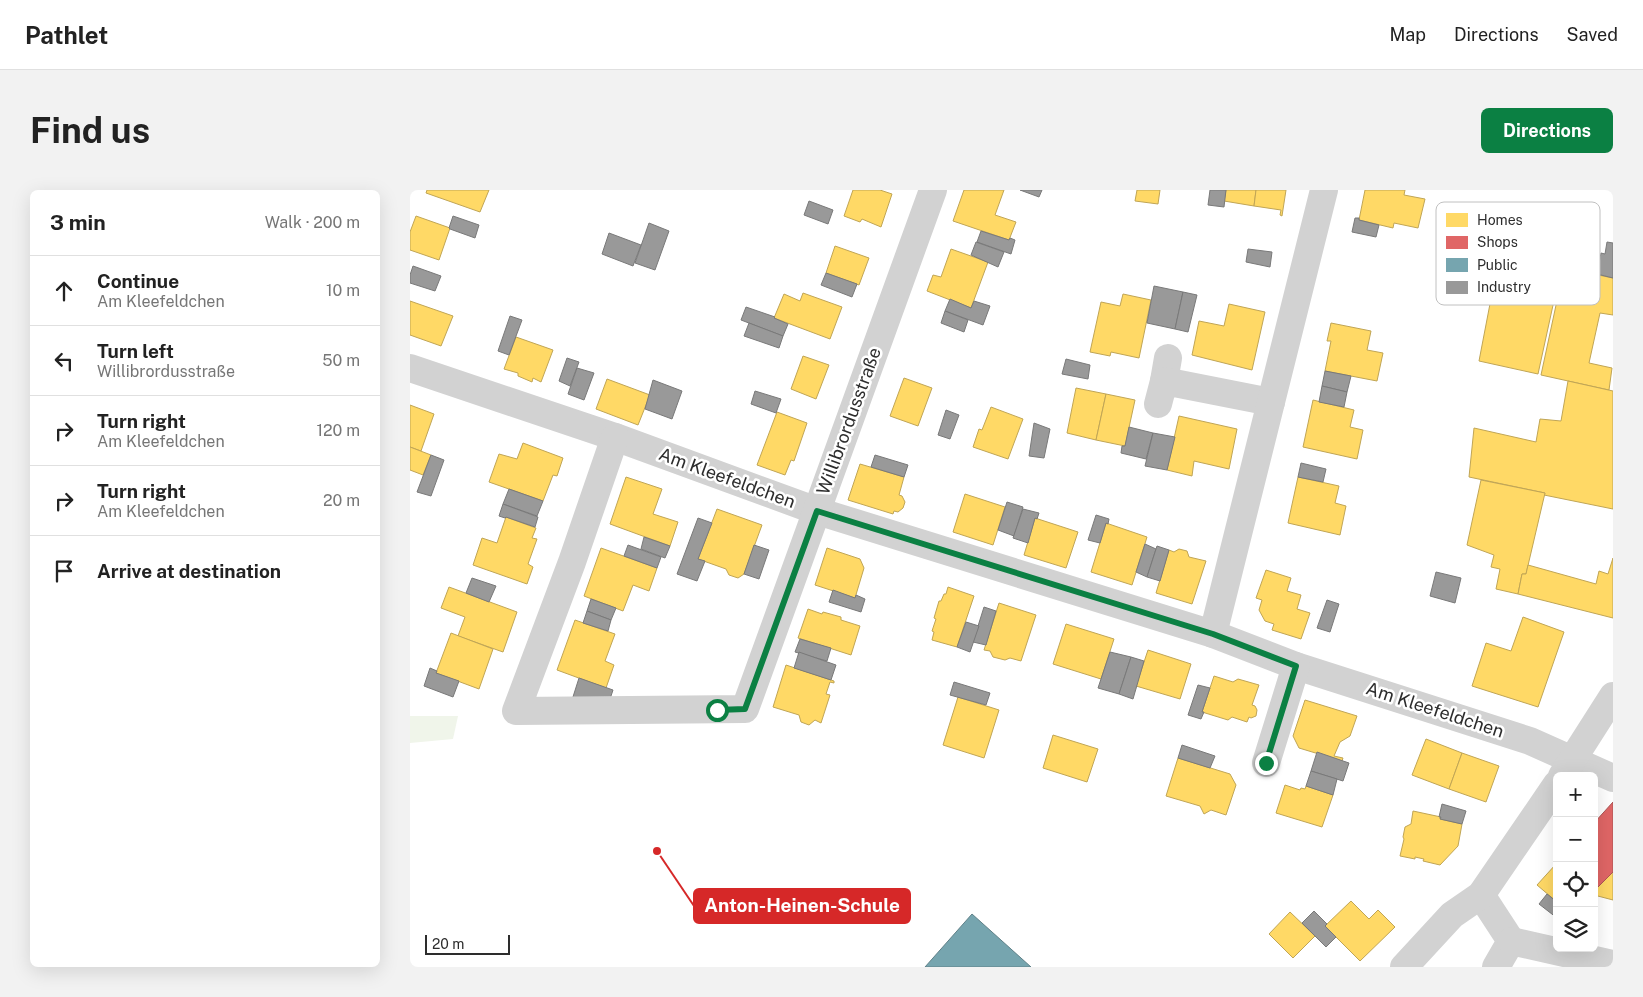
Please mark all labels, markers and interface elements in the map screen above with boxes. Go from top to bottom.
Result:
text: Pathlet [25,21,108,49]
text: Map [1389,24,1426,45]
text: Directions [1454,24,1539,45]
text: Saved [1567,24,1618,45]
button: Directions [1481,108,1613,153]
text: Find us [30,110,150,151]
legend [1436,202,1600,305]
text: 3 min [50,210,106,235]
text: Homes [1477,212,1523,228]
text: Walk · 200 m [265,213,360,232]
text: Shops [1477,234,1518,250]
text: Public [1477,257,1518,273]
text: Continue [97,270,179,292]
icon: ahead [50,277,78,305]
text: Industry [1477,279,1532,295]
text: 10 m [326,281,360,300]
text: Am Kleefeldchen [97,292,225,311]
text: Turn left [97,340,174,362]
street label: Willibrordusstraße [812,344,885,497]
icon: left [50,347,78,375]
text: 50 m [322,351,360,370]
text: Willibrordusstraße [97,362,235,381]
text: Turn right [97,410,186,432]
icon: right [50,417,78,445]
text: 120 m [316,421,360,440]
text: Am Kleefeldchen [97,432,225,451]
street label: Am Kleefeldchen [656,443,798,512]
text: Turn right [97,480,186,502]
icon: right [50,487,78,515]
text: 20 m [323,491,360,510]
text: Am Kleefeldchen [97,502,225,521]
icon: arrive [50,557,78,585]
text: Arrive at destination [97,560,281,582]
street label: Am Kleefeldchen [1364,677,1507,742]
route start [706,699,729,722]
route end [1255,752,1278,775]
map controls [1553,772,1598,952]
button: + [1553,772,1598,817]
button: − [1553,817,1598,862]
button: locate [1553,862,1598,907]
callout: Anton-Heinen-Schule [694,889,910,923]
text: Anton-Heinen-Schule [704,894,900,916]
button: layers [1553,907,1598,952]
scale bar [425,932,510,955]
text: 20 m [432,936,464,952]

